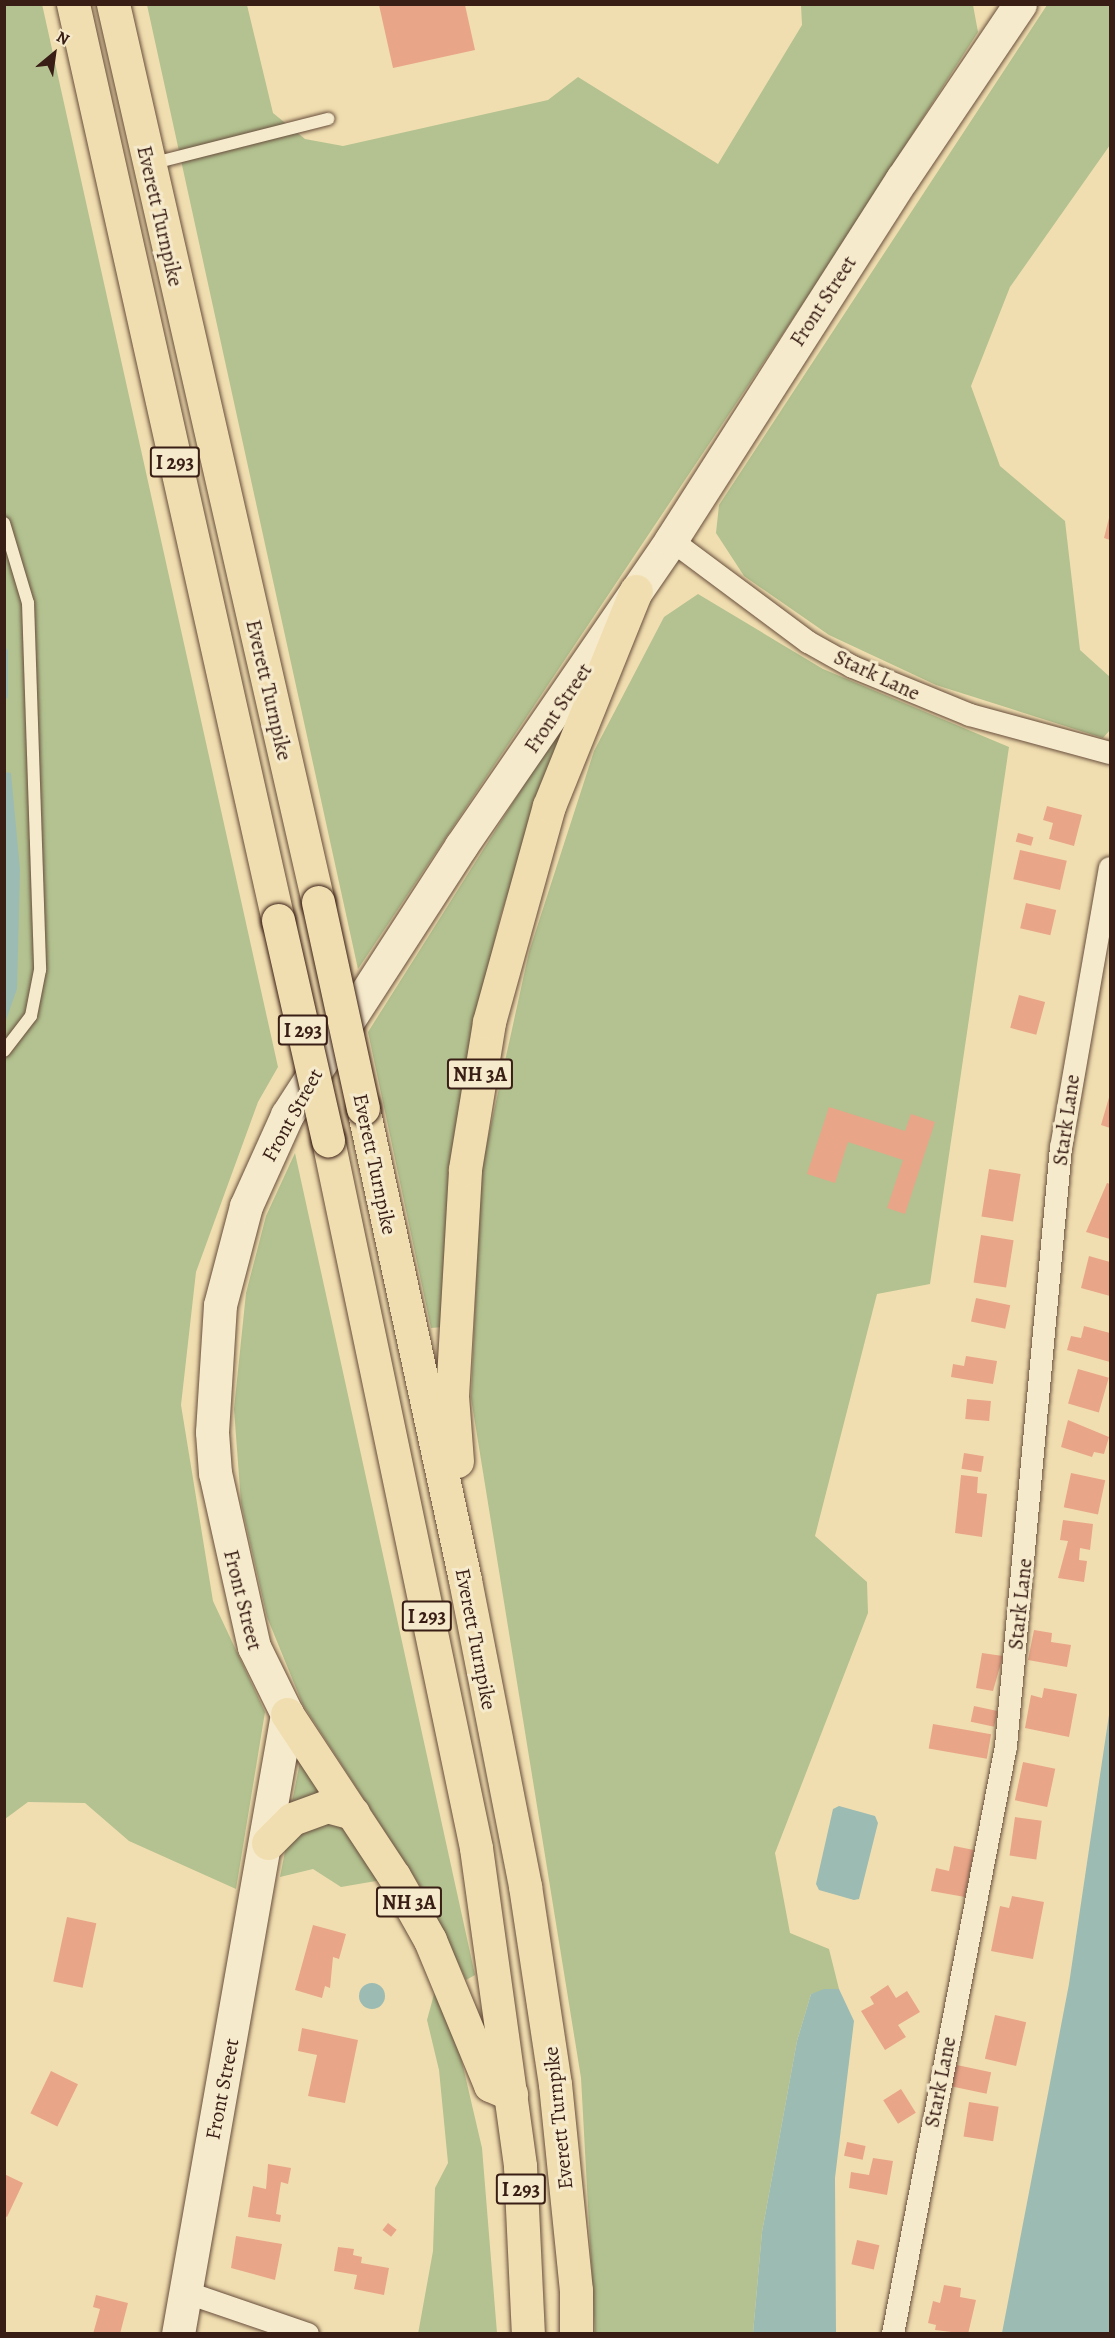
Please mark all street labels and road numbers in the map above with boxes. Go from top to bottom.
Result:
street label: Everett Turnpike [132,143,188,289]
street label: Front Street [784,251,862,351]
road number: I 293 [150,445,201,479]
street label: Everett Turnpike [241,617,297,763]
street label: Stark Lane [830,644,924,706]
street label: Front Street [519,658,597,758]
road number: I 293 [278,1013,328,1047]
road number: NH 3A [446,1057,514,1091]
street label: Front Street [256,1064,328,1166]
street label: Stark Lane [1047,1073,1085,1167]
street label: Everett Turnpike [348,1091,402,1237]
street label: Front Street [218,1547,268,1653]
street label: Stark Lane [1003,1557,1037,1651]
street label: Everett Turnpike [450,1566,502,1712]
road number: I 293 [402,1599,452,1633]
road number: NH 3A [374,1885,444,1919]
street label: Stark Lane [919,2035,961,2129]
street label: Front Street [200,2036,244,2142]
street label: Everett Turnpike [538,2045,578,2191]
road number: I 293 [496,2172,546,2206]

